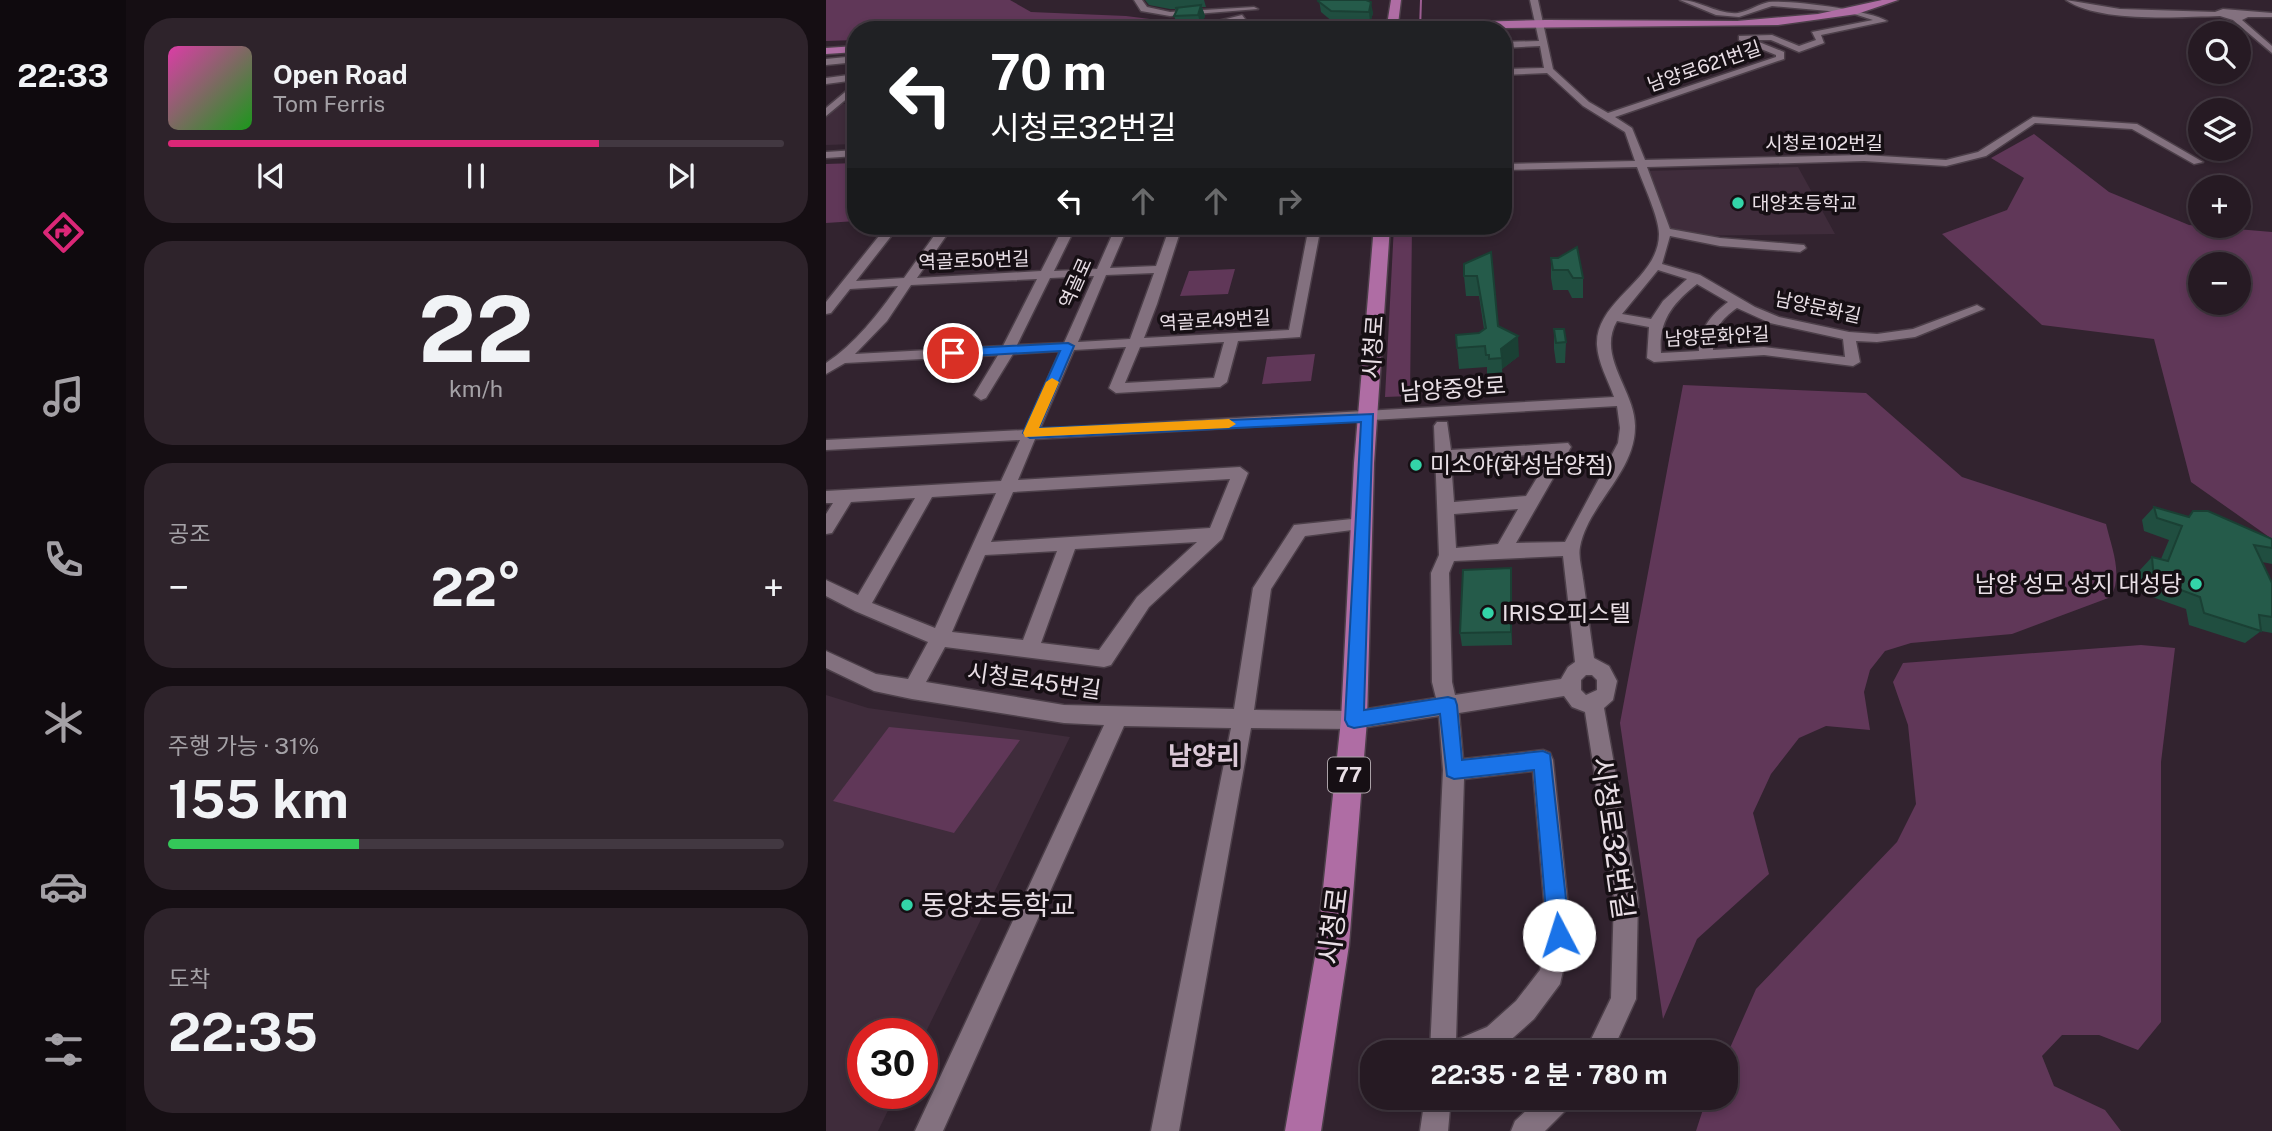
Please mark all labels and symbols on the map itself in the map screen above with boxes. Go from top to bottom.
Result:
street label: 남양로621번길 [1644,36,1764,96]
street label: 시청로102번길 [1765,132,1883,154]
place label: 대양초등학교 [1752,192,1857,214]
marker: 대양초등학교 [1730,195,1746,211]
street label: 역골로50번길 [918,247,1030,273]
street label: 역골로 [1054,255,1096,311]
street label: 남양문화길 [1773,287,1863,327]
street label: 역골로49번길 [1159,306,1271,334]
street label: 시청로 [1357,314,1388,380]
street label: 남양문화안길 [1664,322,1770,350]
pin [923,323,983,383]
street label: 남양중앙로 [1399,371,1507,406]
place label: 미소야(화성남양점) [1430,451,1613,478]
marker: 미소야(화성남양점) [1408,457,1424,473]
place label: 남양 성모 성지 대성당 [1975,570,2182,597]
marker: 남양 성모 성지 대성당 [2188,576,2204,592]
place label: IRIS오피스텔 [1502,599,1631,626]
marker: IRIS오피스텔 [1480,605,1496,621]
street label: 시청로45번길 [965,658,1103,703]
district label: 남양리 [1168,740,1240,771]
street label: 시청로32번길 [1586,755,1641,921]
road number: 77 [1328,758,1370,792]
street label: 시청로 [1311,886,1354,966]
place label: 동양초등학교 [921,888,1076,921]
marker: 동양초등학교 [899,897,915,913]
position arrow [1522,898,1596,972]
speed limit sign: 30 [847,1018,938,1109]

